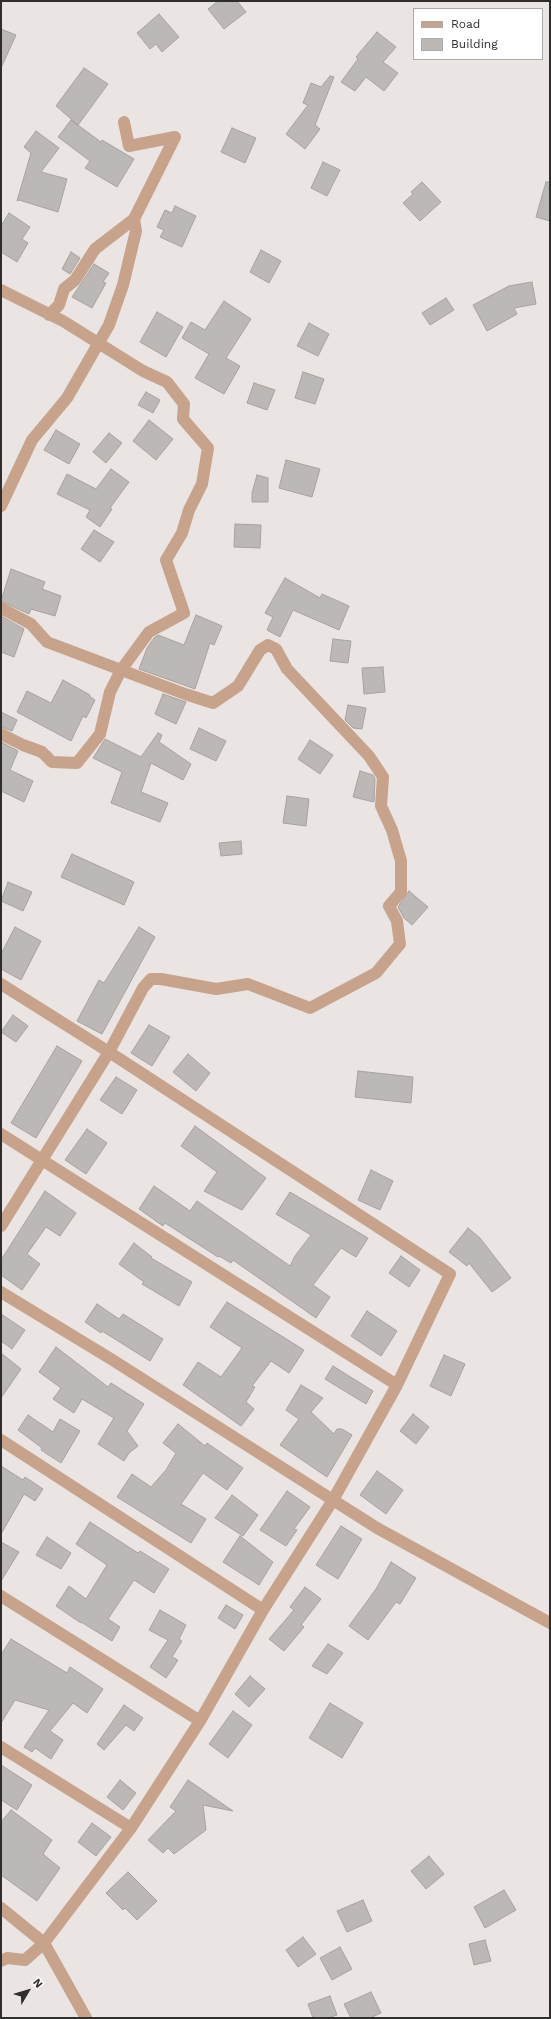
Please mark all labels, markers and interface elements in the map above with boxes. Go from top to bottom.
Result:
legend [413,8,543,60]
text: Road [451,17,480,31]
text: Building [451,37,498,51]
north arrow [8,1971,48,2011]
text: N [30,1976,45,1991]

